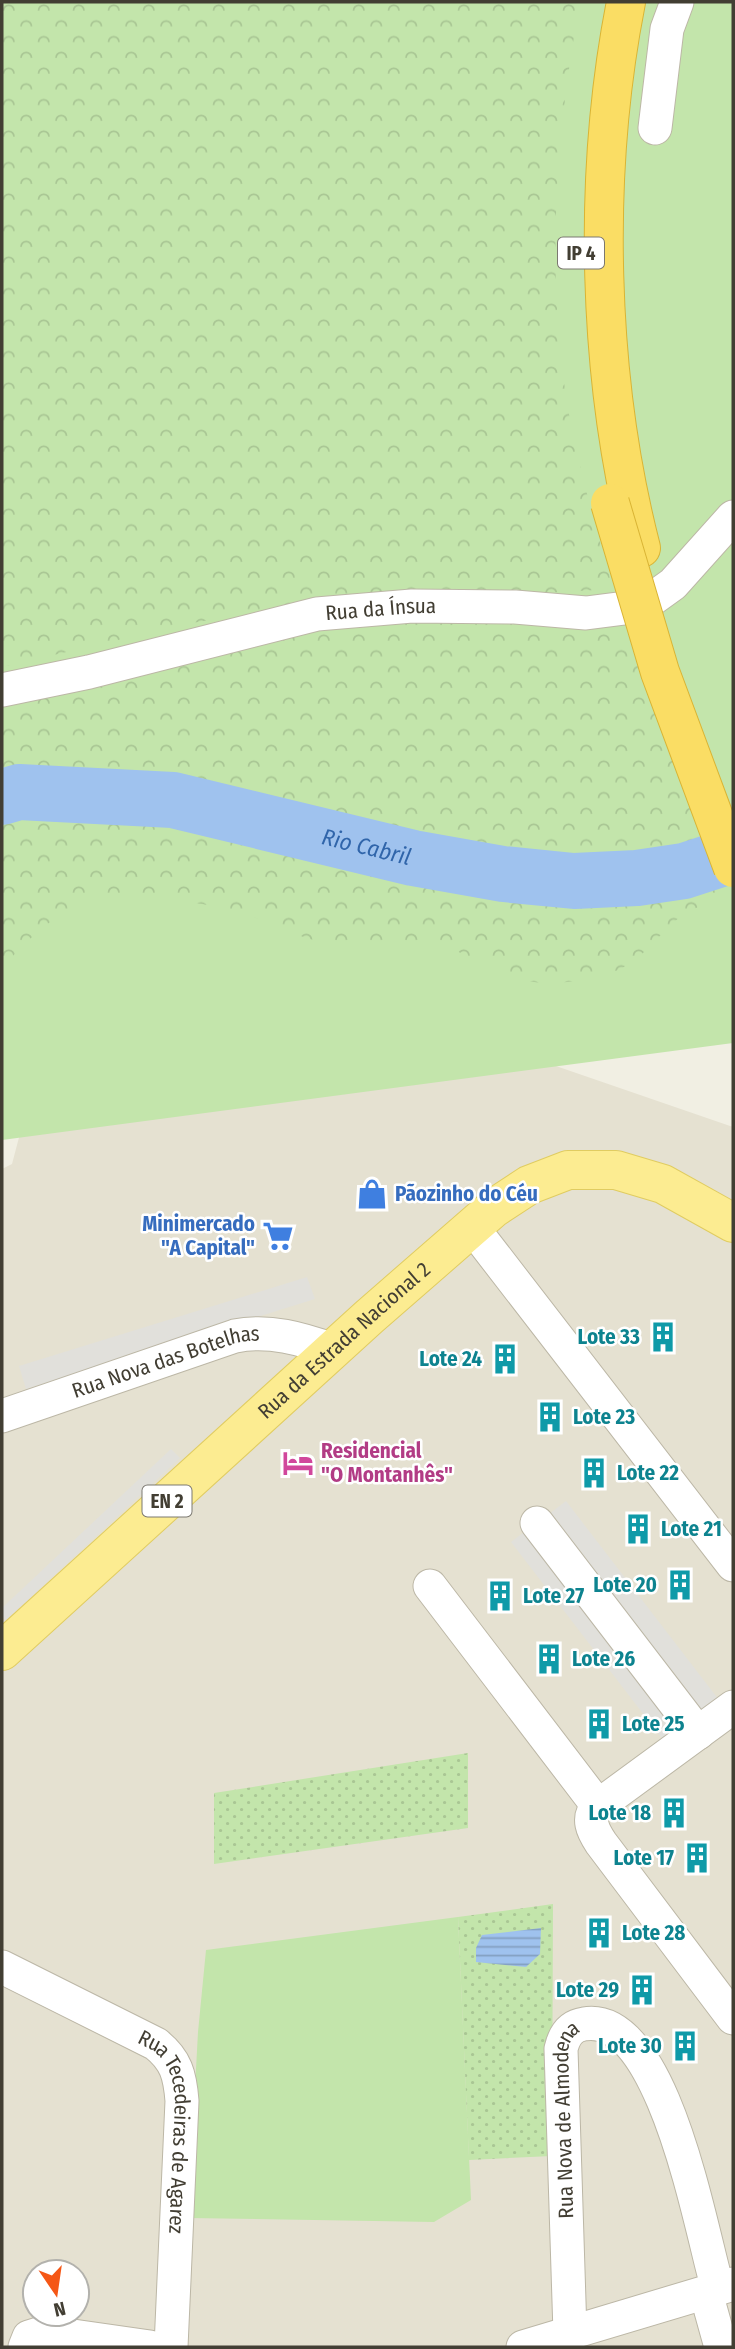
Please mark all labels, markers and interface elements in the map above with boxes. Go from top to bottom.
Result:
road number: IP 4 [558,238,604,268]
street label: Rua da Ínsua [324,593,436,626]
water label: Rio Cabril [319,823,414,871]
shop icon: Pãozinho do Céu [355,1177,389,1211]
place label: Pãozinho do Céu [395,1181,538,1207]
place label: Minimercado "A Capital" [142,1211,255,1261]
supermarket icon: Minimercado "A Capital" [261,1219,295,1253]
street label: Rua da Estrada Nacional 2 [253,1257,436,1425]
building icon: Lote 33 [646,1320,680,1354]
street label: Rua Nova das Botelhas [69,1321,260,1404]
place label: Lote 33 [578,1324,640,1350]
building icon: Lote 24 [488,1342,522,1376]
place label: Lote 24 [419,1346,482,1372]
building icon: Lote 23 [533,1400,567,1434]
place label: Lote 23 [573,1404,635,1430]
place label: Residencial "O Montanhês" [321,1438,453,1488]
hotel icon: Residencial "O Montanhês" [281,1446,315,1480]
building icon: Lote 22 [577,1456,611,1490]
place label: Lote 22 [617,1460,679,1486]
road number: EN 2 [142,1485,192,1516]
building icon: Lote 21 [621,1512,655,1546]
place label: Lote 21 [661,1516,722,1542]
building icon: Lote 20 [663,1568,697,1602]
place label: Lote 20 [593,1572,657,1598]
building icon: Lote 27 [483,1579,517,1613]
place label: Lote 27 [523,1583,584,1609]
building icon: Lote 26 [532,1642,566,1676]
place label: Lote 26 [572,1646,635,1672]
building icon: Lote 25 [582,1707,616,1741]
place label: Lote 25 [622,1711,685,1737]
building icon: Lote 18 [657,1796,691,1830]
place label: Lote 18 [588,1800,651,1826]
building icon: Lote 17 [680,1841,714,1875]
place label: Lote 17 [614,1845,674,1871]
building icon: Lote 28 [582,1916,616,1950]
place label: Lote 28 [622,1920,685,1946]
building icon: Lote 29 [625,1973,659,2007]
place label: Lote 29 [556,1977,619,2003]
street label: Rua Nova de Almodena [548,2015,584,2219]
street label: Rua Tecedeiras de Agarez [134,2024,195,2234]
building icon: Lote 30 [668,2029,702,2063]
place label: Lote 30 [598,2033,662,2059]
north arrow [21,2258,91,2328]
text: N [52,2297,68,2322]

